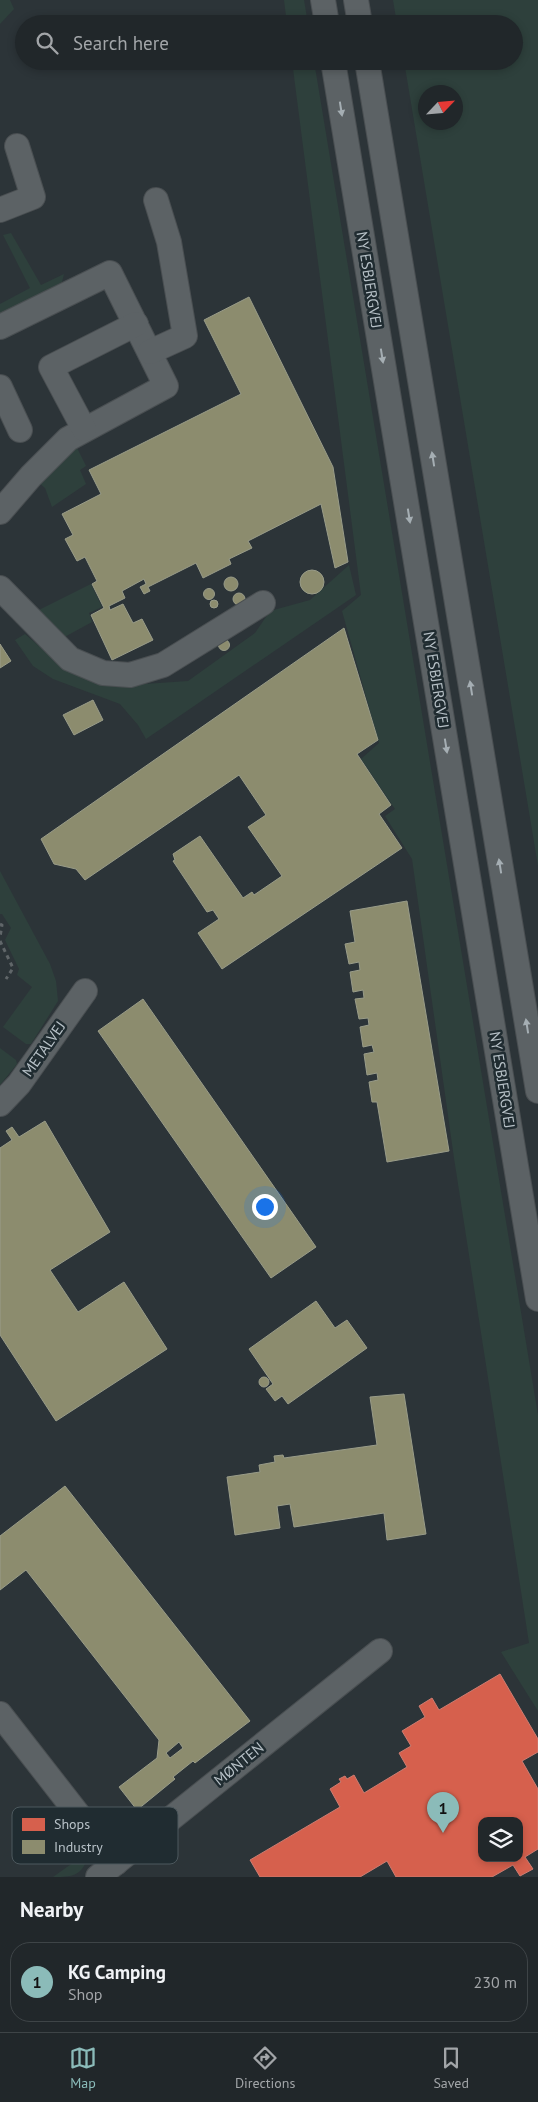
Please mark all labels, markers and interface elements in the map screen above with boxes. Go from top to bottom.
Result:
search box [15,15,523,70]
icon: search [33,29,61,57]
text: Search here [73,31,169,55]
north arrow [418,85,463,130]
one-way arrow [338,102,346,118]
street label: NY ESBJERGVEJ [352,230,387,330]
one-way arrow [378,348,386,364]
one-way arrow [428,451,436,467]
one-way arrow [405,509,413,525]
street label: NY ESBJERGVEJ [419,630,454,730]
one-way arrow [466,680,474,696]
one-way arrow [443,738,451,754]
one-way arrow [496,857,504,873]
street label: METALVEJ [18,1017,69,1080]
one-way arrow [523,1018,531,1034]
street label: NY ESBJERGVEJ [485,1030,520,1130]
your location [252,1194,278,1220]
street label: MØNTEN [210,1738,267,1789]
pin: 1 [427,1792,459,1833]
legend [12,1807,178,1864]
text: Shops [54,1815,90,1833]
map controls [478,1817,523,1862]
button: layers [478,1817,523,1862]
text: Industry [54,1838,103,1856]
text: Nearby [20,1896,83,1923]
text: KG Camping [68,1960,166,1984]
text: 1 [32,1972,42,1992]
text: 230 m [474,1972,517,1992]
text: Shop [68,1984,102,2004]
tab: Map [69,2044,97,2092]
tab: Directions [235,2044,295,2092]
tab: Saved [433,2044,469,2092]

